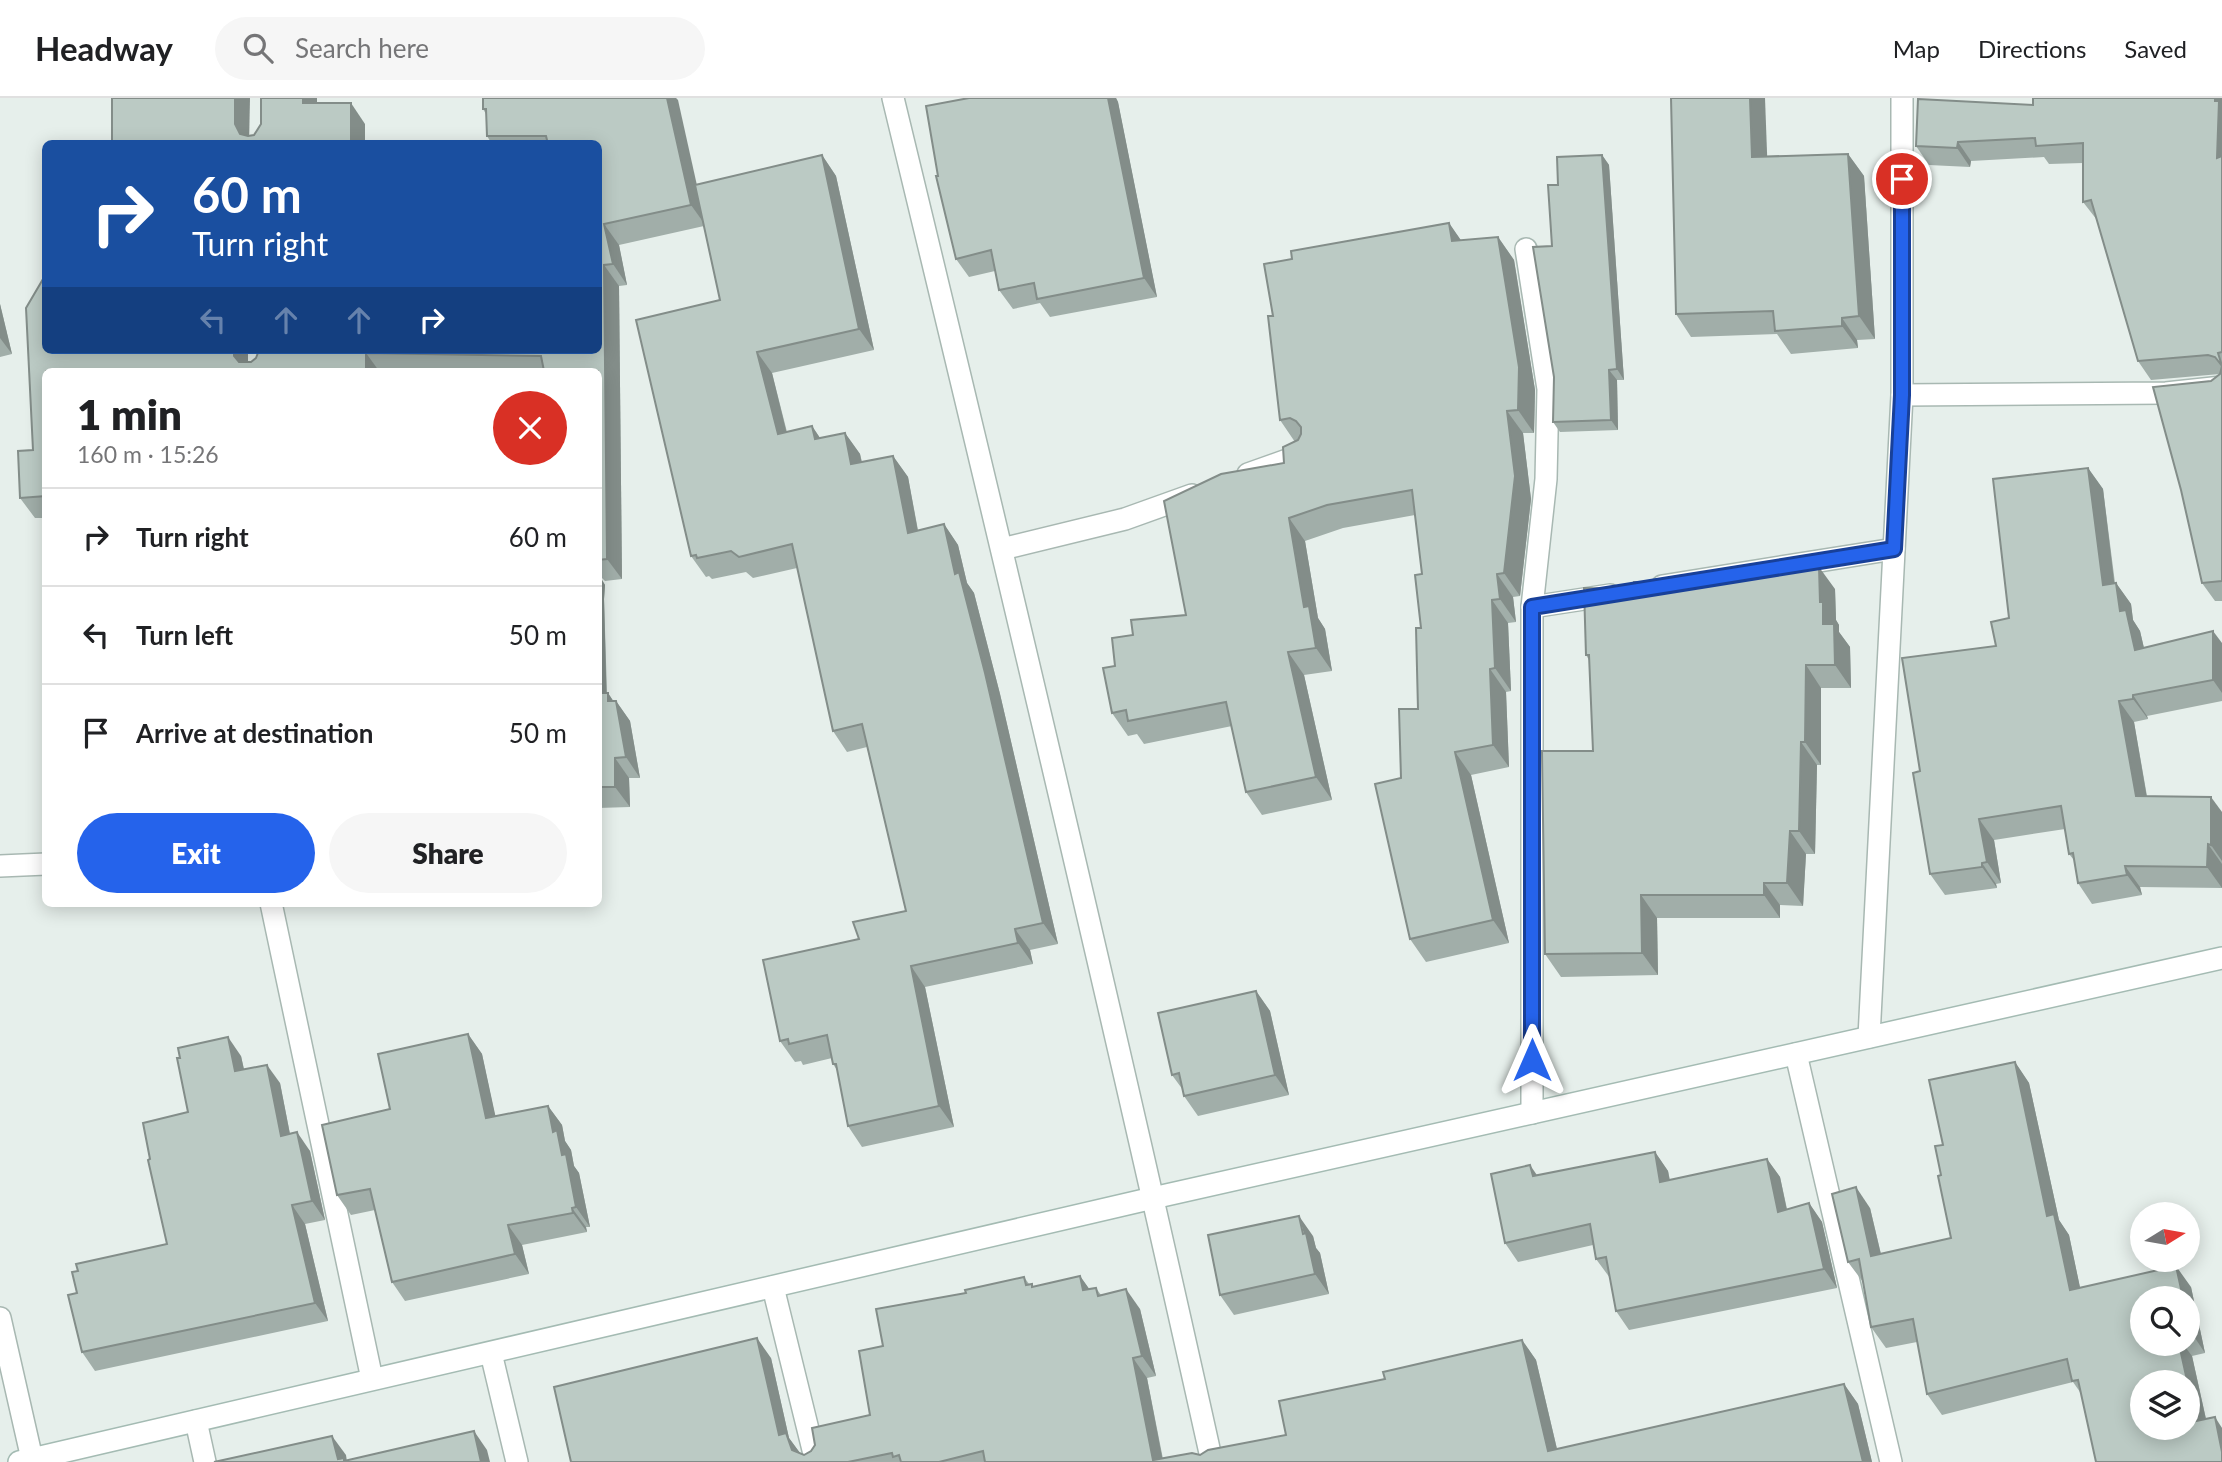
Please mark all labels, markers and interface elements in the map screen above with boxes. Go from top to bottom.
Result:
search box [215,17,705,80]
text: Headway [35,28,173,68]
icon: search [239,29,277,67]
text: Search here [295,32,429,64]
text: Map [1893,34,1940,63]
text: Directions [1978,34,2086,63]
text: Saved [2124,34,2187,63]
pin [1872,149,1932,209]
icon: arrive [1883,160,1921,198]
text: 60 m [192,165,302,223]
icon: right [77,168,168,259]
text: Turn right [192,224,328,263]
icon: left [194,301,232,339]
icon: ahead [267,301,305,339]
icon: ahead [340,301,378,339]
icon: right [413,301,451,339]
text: 1 min [77,389,182,439]
button: close [493,391,567,465]
text: 160 m · 15:26 [77,440,219,468]
icon: right [77,518,115,556]
text: Turn right [136,521,249,553]
text: 60 m [509,521,567,553]
icon: left [77,616,115,654]
text: Turn left [136,619,233,651]
text: 50 m [509,619,567,651]
icon: arrive [77,714,115,752]
text: Arrive at destination [136,717,373,749]
text: 50 m [509,717,567,749]
button: Exit [77,813,315,893]
button: Share [329,813,567,893]
position arrow [1495,1023,1569,1097]
north arrow [2130,1202,2200,1272]
map controls [2130,1202,2200,1440]
button: search [2130,1286,2200,1356]
button: layers [2130,1370,2200,1440]

